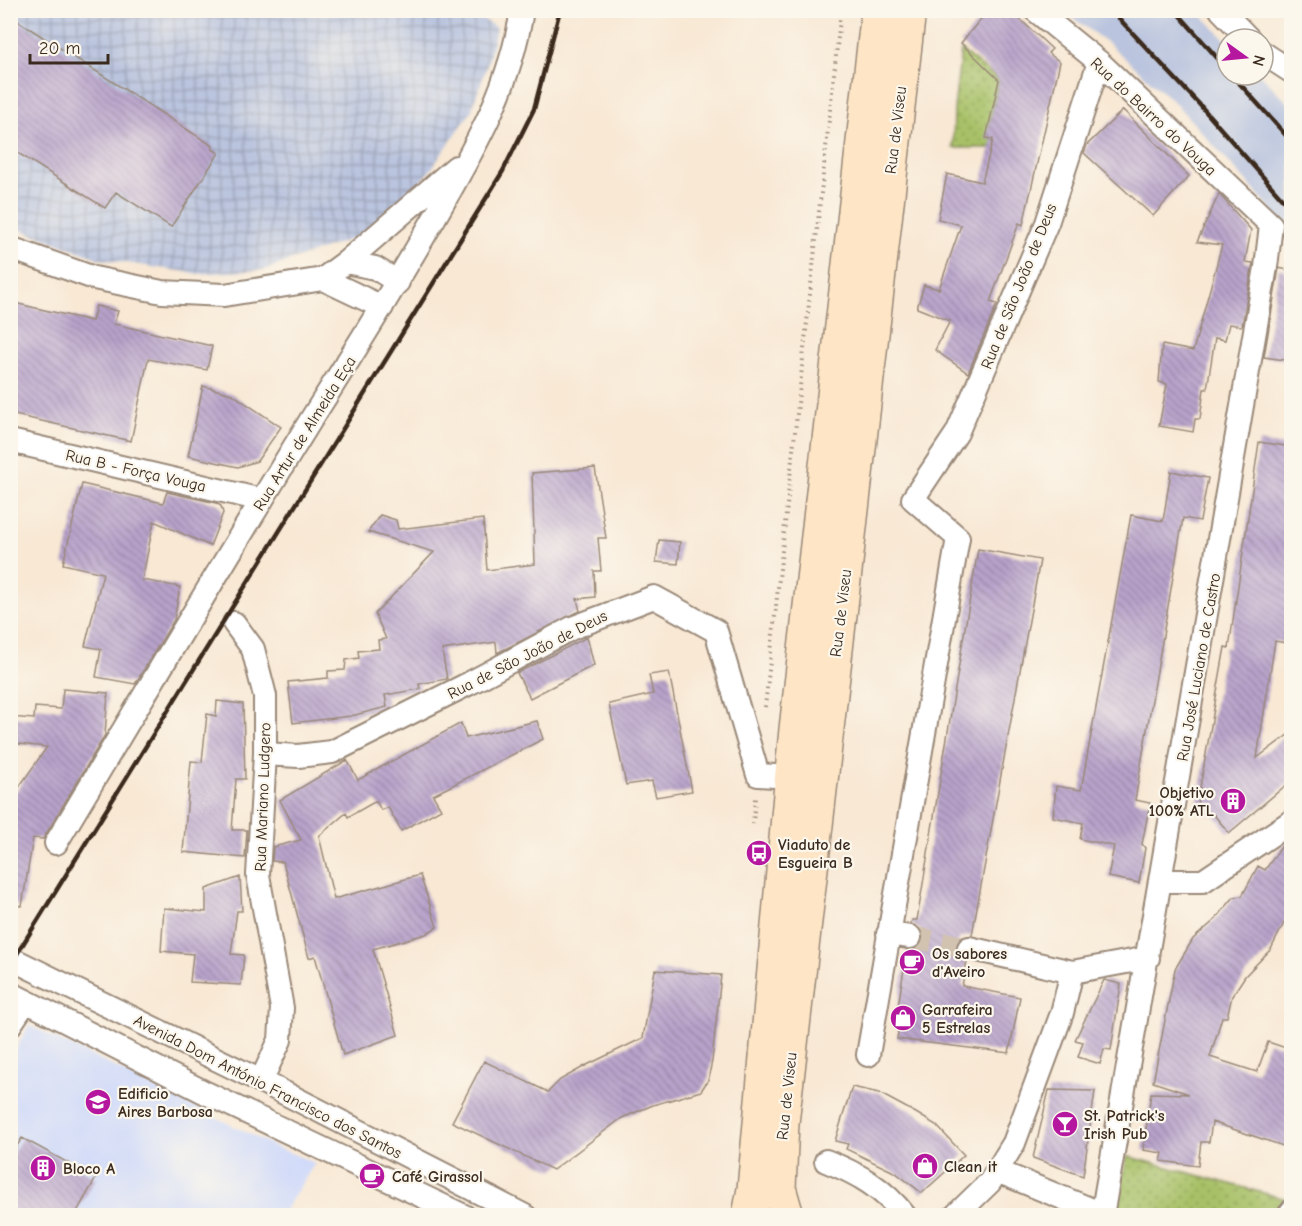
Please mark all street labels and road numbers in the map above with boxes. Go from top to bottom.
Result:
street label: Rua do Bairro do Vouga [1087,54,1220,180]
street label: Rua de Viseu [882,85,910,175]
street label: Rua de São João de Deus [977,201,1060,372]
street label: Rua Artur de Almeida Eça [250,353,360,514]
street label: Rua B - Força Vouga [64,446,208,496]
street label: Rua de Viseu [827,568,855,658]
street label: Rua José Luciano de Castro [1174,572,1224,763]
street label: Rua de São João de Deus [445,607,611,703]
street label: Rua Mariano Ludgero [251,722,275,872]
street label: Avenida Dom António Francisco dos Santos [131,1011,405,1163]
street label: Rua de Viseu [773,1051,801,1141]

